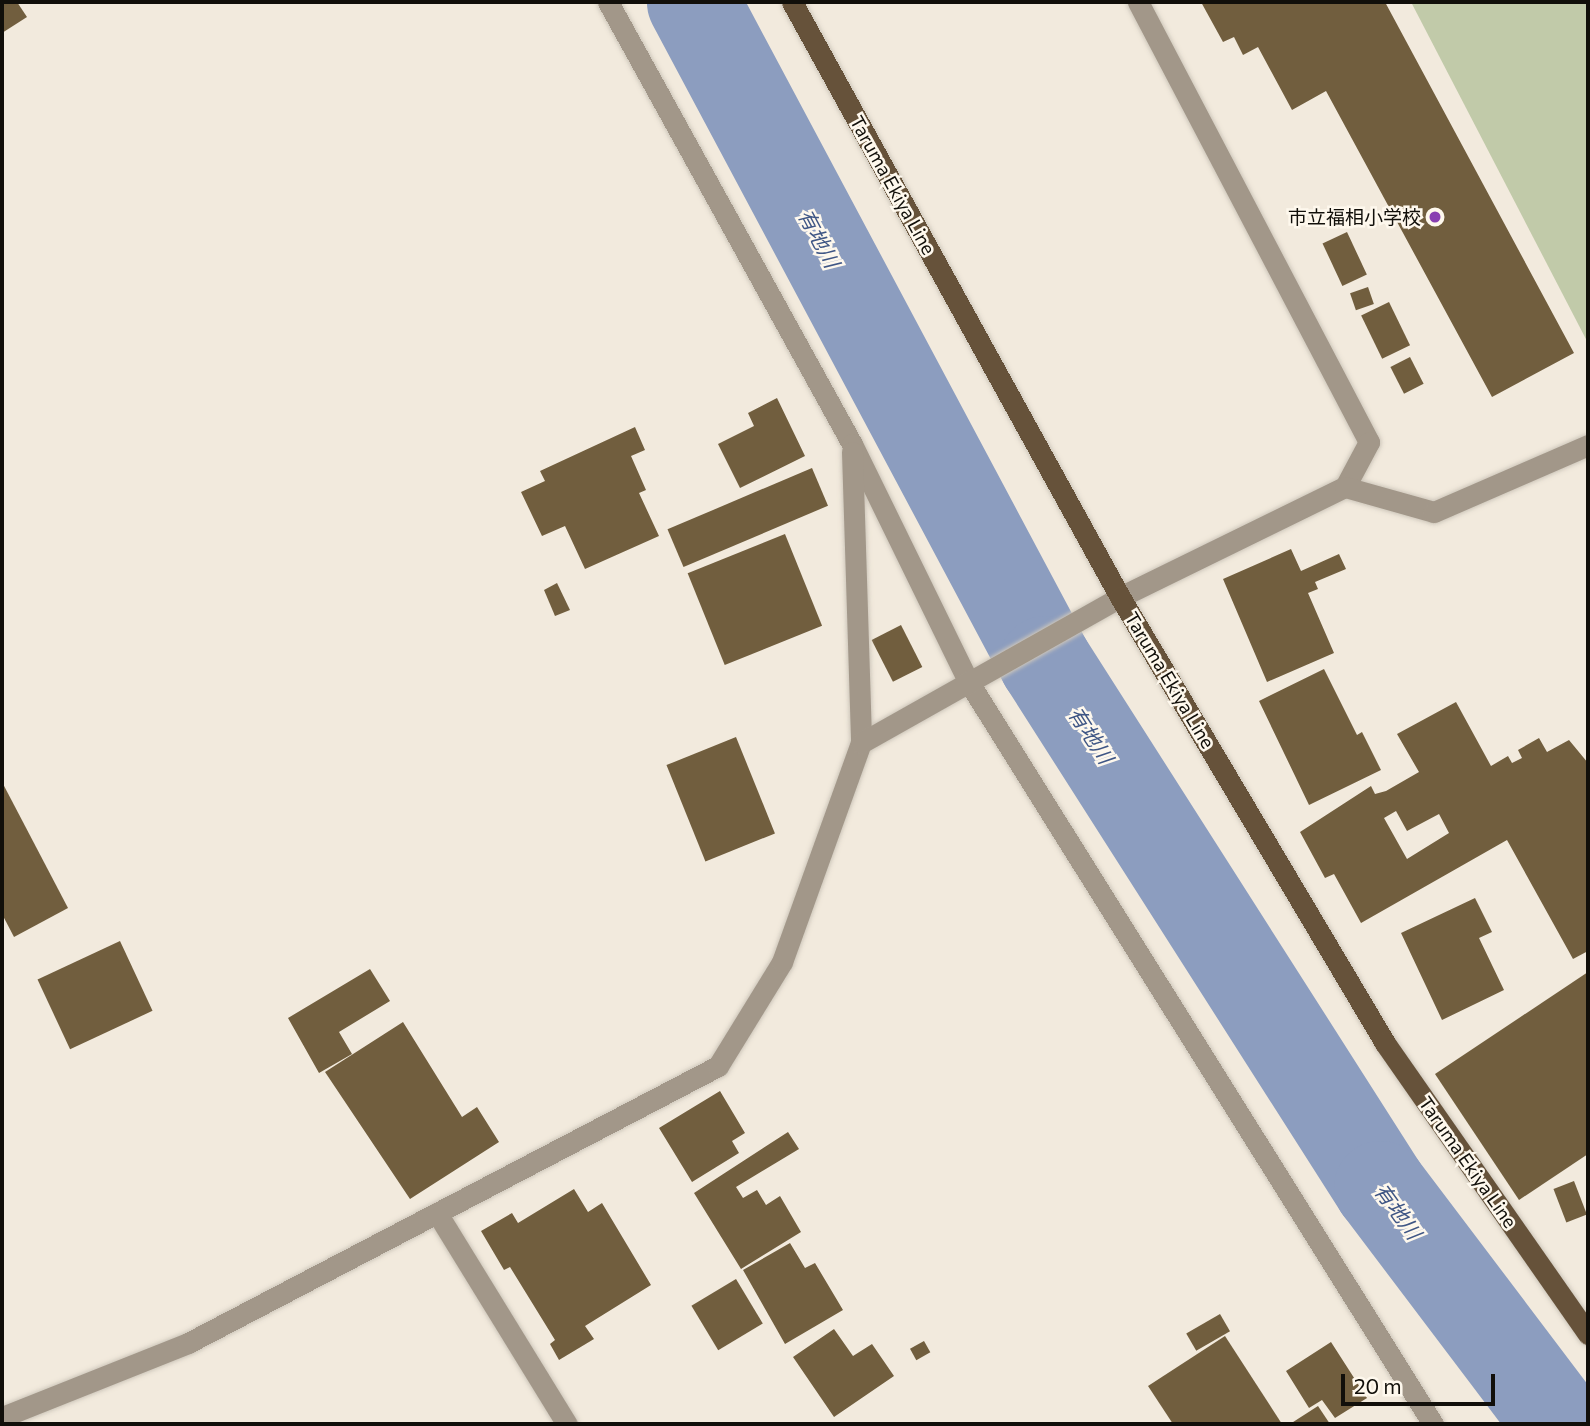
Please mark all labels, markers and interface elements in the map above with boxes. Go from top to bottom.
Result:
street label: Taruma Ekiya Line [845,112,941,258]
water label: 有地川 [793,204,845,272]
place label: 市立福相小学校 [1288,206,1421,228]
marker: 市立福相小学校 [1427,209,1443,225]
street label: Taruma Ekiya Line [1120,608,1220,752]
water label: 有地川 [1063,702,1119,768]
street label: Taruma Ekiya Line [1414,1092,1522,1232]
water label: 有地川 [1369,1178,1427,1244]
scale bar [1345,1360,1499,1404]
text: 20 m [1354,1373,1402,1398]

